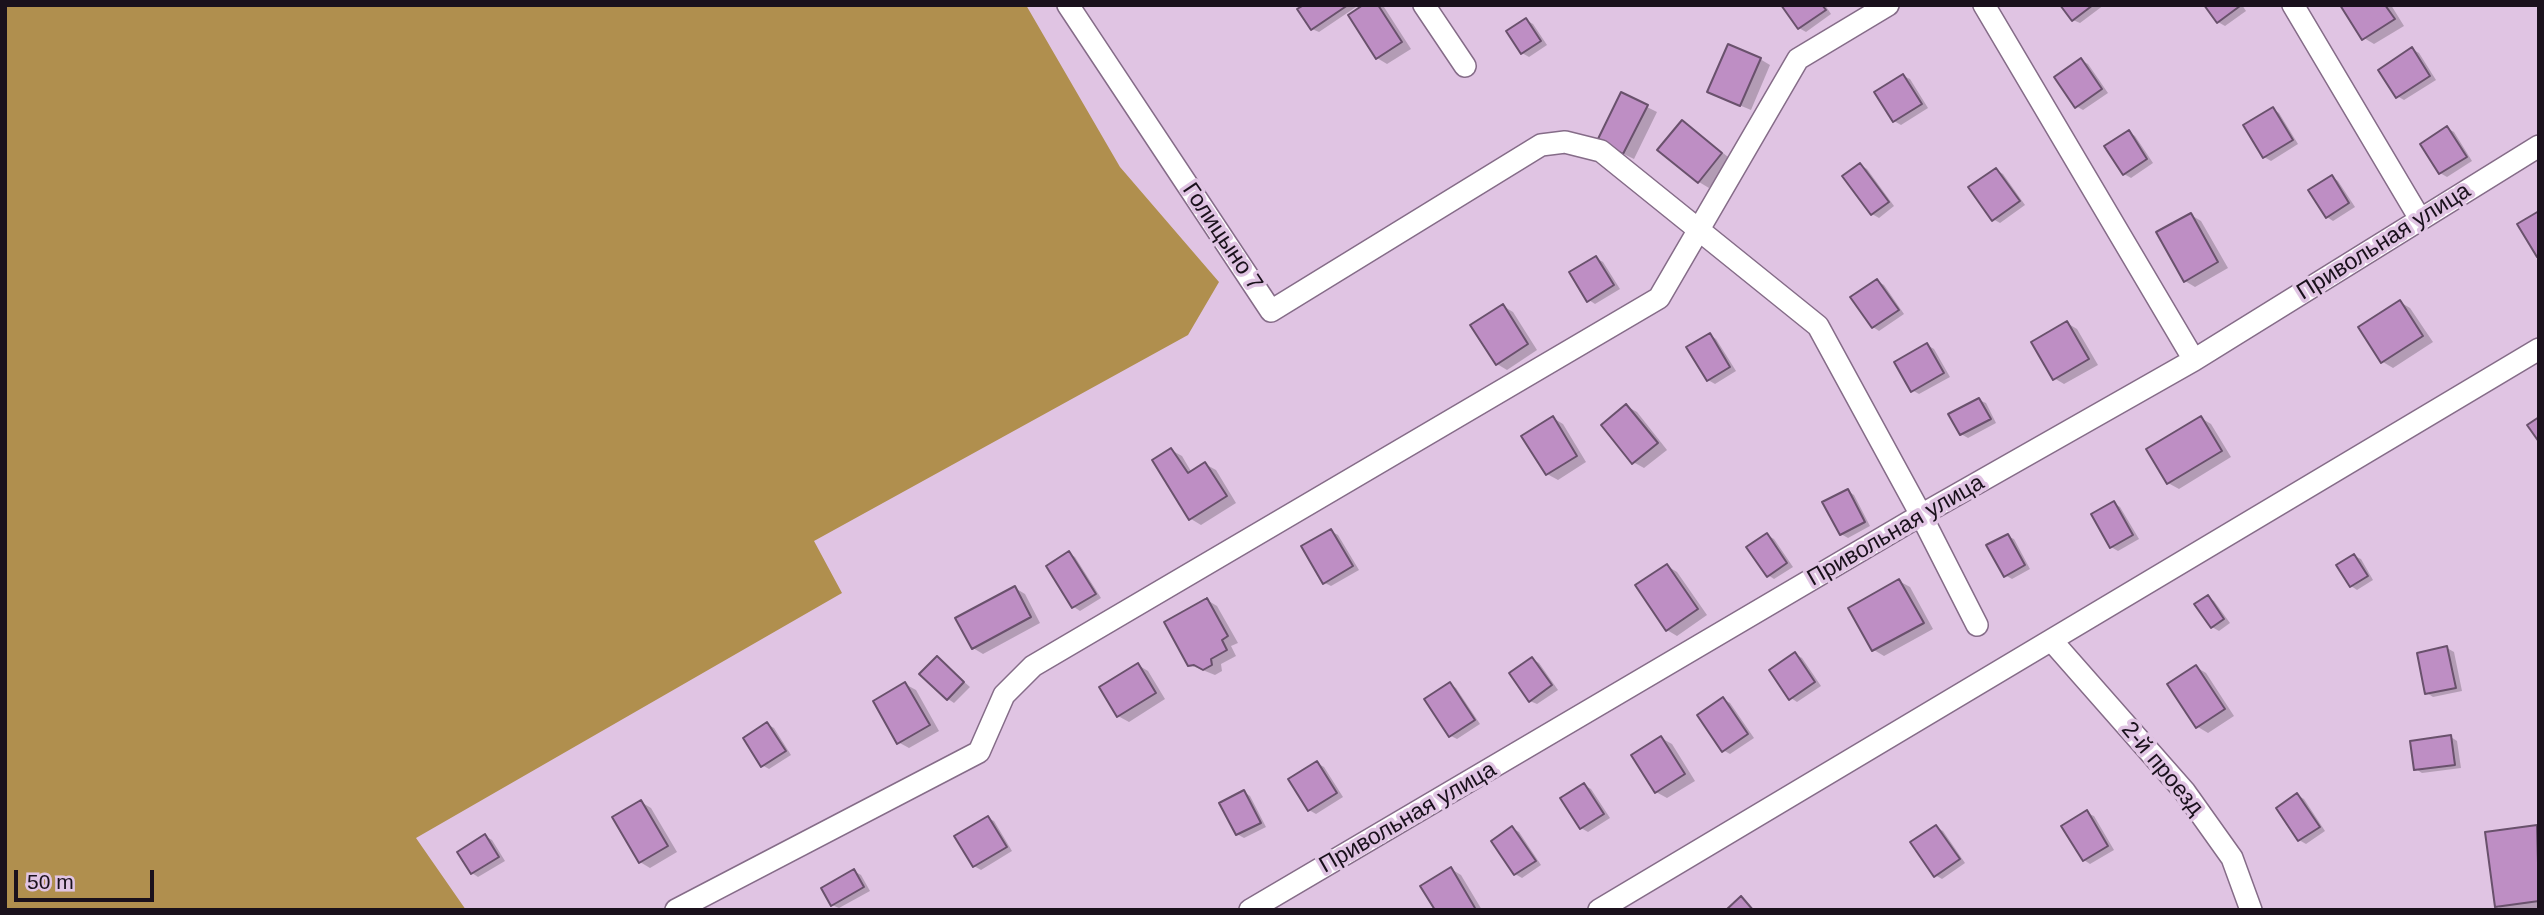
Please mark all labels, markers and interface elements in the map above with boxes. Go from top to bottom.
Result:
street label: Привольная улица [2292,177,2476,307]
street label: Голицыно 7 [1176,178,1268,296]
street label: Привольная улица [1803,469,1989,593]
street label: 2-й проезд [2115,717,2209,821]
street label: Привольная улица [1315,756,1501,880]
scale bar [18,856,158,900]
text: 50 m [27,870,74,893]

